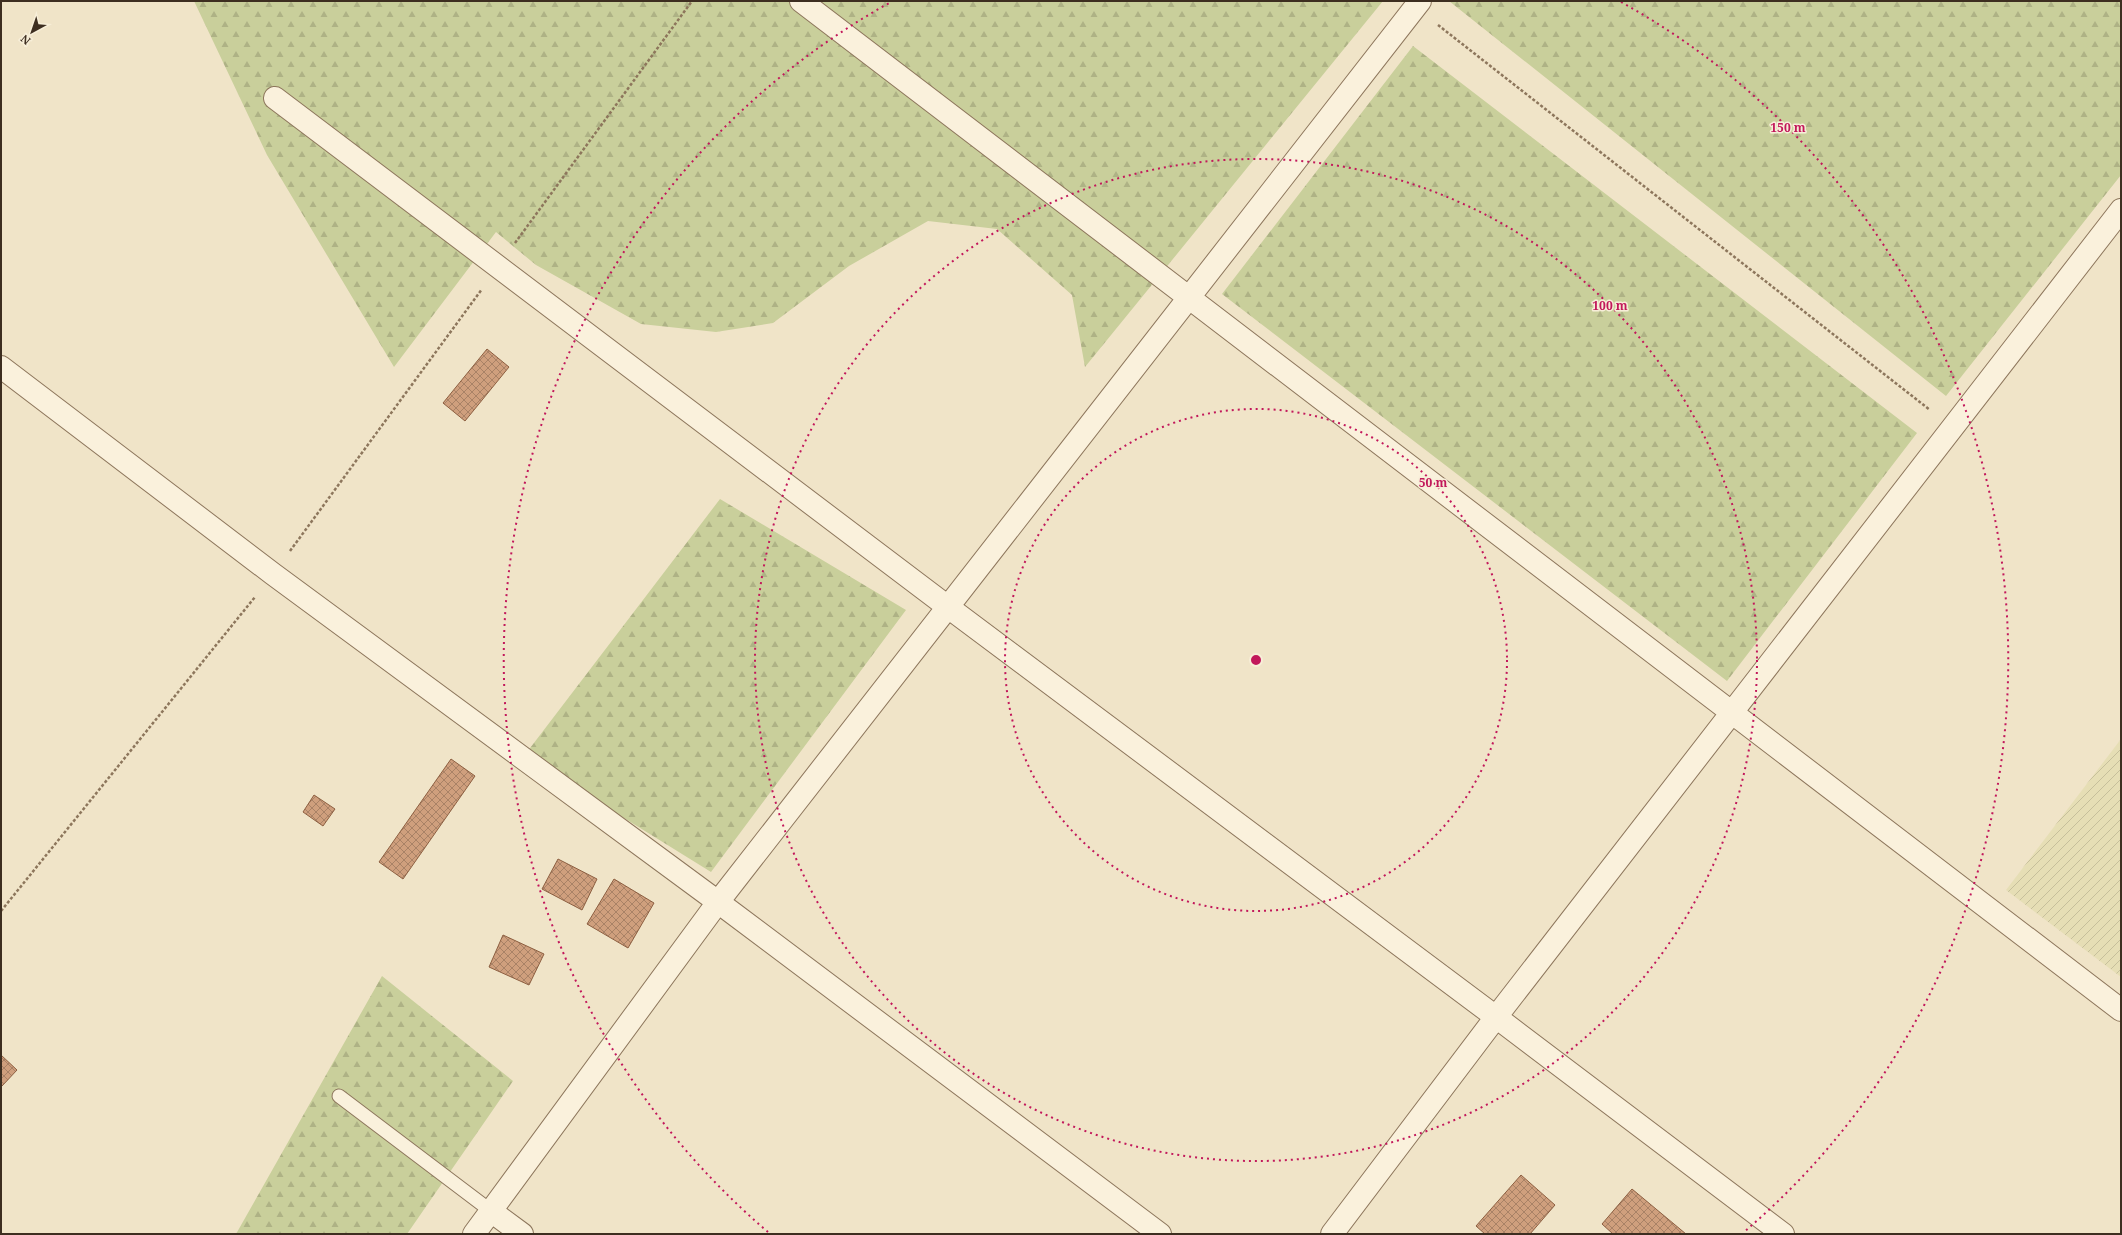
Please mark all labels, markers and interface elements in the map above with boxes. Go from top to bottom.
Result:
north arrow [12,12,52,52]
text: N [17,31,33,49]
text: 150 m [1770,119,1806,136]
text: 100 m [1592,297,1628,314]
text: 50 m [1419,474,1447,491]
centre of rings [1249,653,1263,667]

